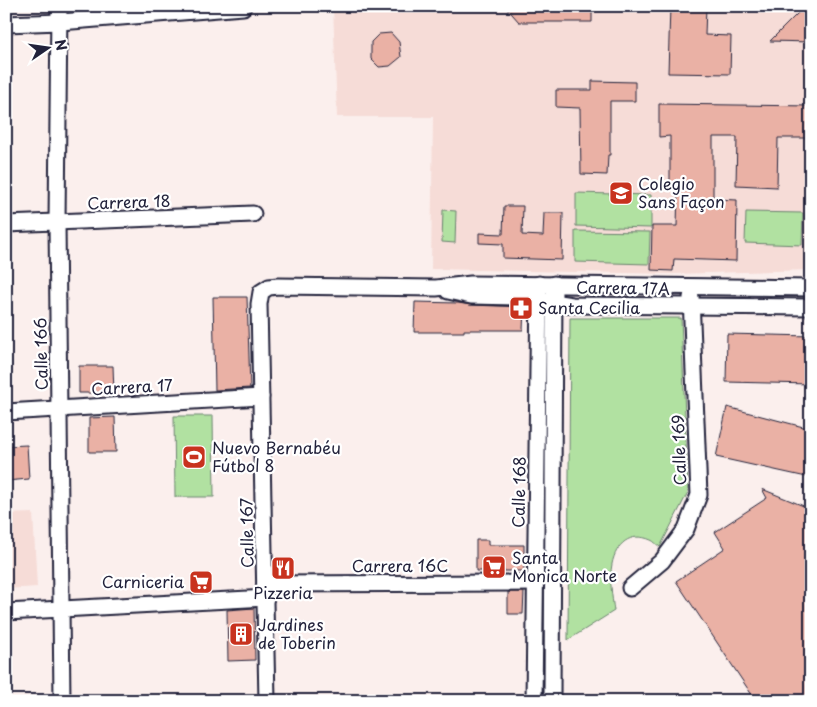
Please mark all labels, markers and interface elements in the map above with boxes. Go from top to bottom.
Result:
north arrow [22,22,72,72]
text: N [50,37,73,53]
place label: Colegio Sans Façon [638,171,725,213]
school or university icon: Colegio Sans Façon [608,180,634,206]
street label: Carrera 18 [87,188,171,214]
street label: Carrera 17A [576,274,670,300]
pharmacy icon: Santa Cecilia [508,295,534,321]
place label: Santa Cecilia [538,295,640,319]
street label: Calle 166 [27,317,53,391]
street label: Carrera 17 [91,372,174,400]
street label: Calle 169 [665,414,691,486]
place label: Nuevo Bernabéu Fútbol 8 [212,435,341,477]
sports icon: Nuevo Bernabéu Fútbol 8 [181,444,207,470]
street label: Calle 168 [505,456,531,528]
street label: Calle 167 [233,498,259,568]
place label: Santa Monica Norte [512,545,617,587]
street label: Carrera 16C [352,553,448,577]
supermarket icon: Santa Monica Norte [481,554,507,580]
restaurant icon: Pizzeria [270,555,296,581]
place label: Carniceria [102,569,184,593]
supermarket icon: Carniceria [188,569,214,595]
place label: Pizzeria [253,580,313,604]
place label: Jardines de Toberin [258,612,336,654]
building icon: Jardines de Toberin [228,621,254,647]

